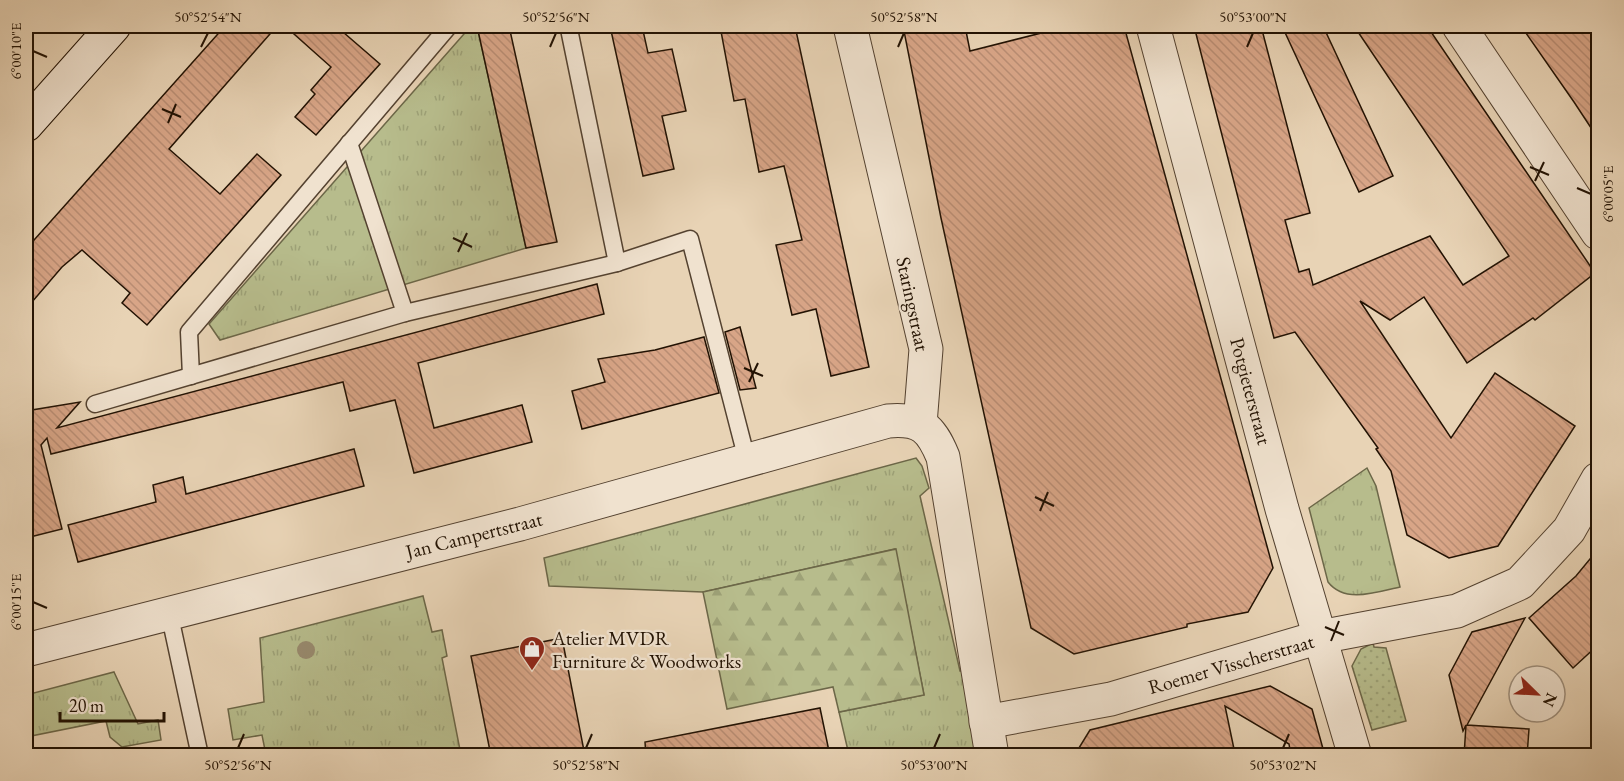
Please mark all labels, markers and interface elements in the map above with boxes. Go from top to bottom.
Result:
text: 50°52'54"N [174,7,242,26]
text: 50°52'56"N [522,7,590,26]
text: 50°52'58"N [870,7,938,26]
text: 50°53'00"N [1219,7,1287,26]
text: 6°00'10"E [6,22,25,79]
text: 6°00'05"E [1598,165,1617,222]
street label: Staringstraat [890,254,936,354]
street label: Potgieterstraat [1224,334,1278,448]
street label: Jan Campertstraat [401,505,546,565]
text: 6°00'15"E [6,573,25,630]
place label: Atelier MVDR Furniture & Woodworks [551,625,741,674]
street label: Roemer Visscherstraat [1145,628,1318,700]
shop icon: Atelier MVDR Furniture & Woodworks [517,634,547,672]
north arrow [1507,664,1567,724]
scale bar [60,685,164,723]
text: N [1538,690,1562,710]
text: 20 m [69,694,104,717]
text: 50°52'56"N [204,755,272,774]
text: 50°52'58"N [552,755,620,774]
text: 50°53'00"N [900,755,968,774]
text: 50°53'02"N [1249,755,1317,774]

